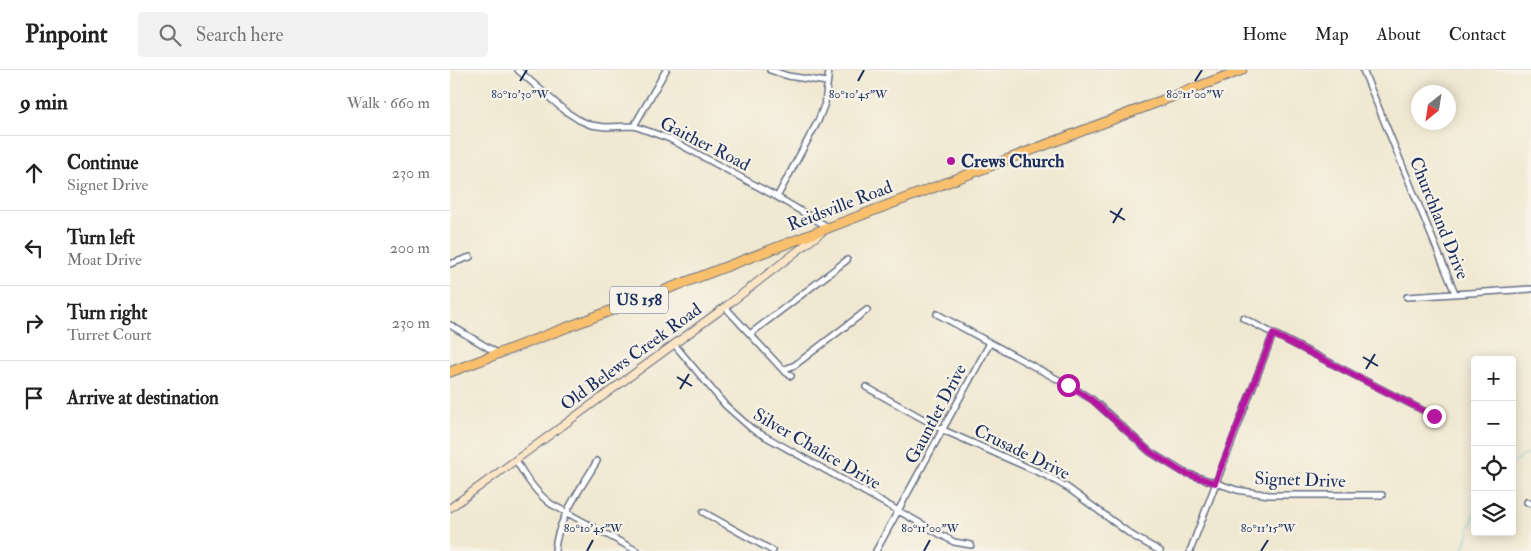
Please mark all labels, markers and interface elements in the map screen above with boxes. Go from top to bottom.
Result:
search box [138,12,488,57]
text: Pinpoint [25,19,108,50]
icon: search [156,21,184,49]
text: Search here [196,23,283,47]
text: Home [1242,23,1287,46]
text: Map [1315,23,1349,46]
text: About [1377,23,1421,46]
text: Contact [1449,23,1506,46]
north arrow [1411,85,1456,130]
text: 80°10'30"W [491,87,550,102]
text: 80°10'45"W [829,87,888,102]
text: 80°11'00"W [1166,87,1224,102]
text: 9 min [20,89,68,116]
text: Walk · 660 m [347,93,430,113]
street label: Gaither Road [656,111,754,177]
place label: Crews Church [961,150,1065,173]
text: Continue [67,151,138,175]
street label: Churchland Drive [1404,153,1474,283]
marker: Crews Church [945,155,957,167]
icon: ahead [20,159,48,187]
text: 230 m [392,163,430,183]
text: Signet Drive [67,175,148,195]
street label: Reidsville Road [784,175,896,237]
text: Turn left [67,226,135,250]
icon: left [20,234,48,262]
text: 200 m [390,238,430,258]
text: Moat Drive [67,250,142,270]
road number: US 158 [610,286,668,314]
street label: Old Belews Creek Road [556,298,706,416]
text: Turn right [67,301,147,325]
icon: right [20,309,48,337]
text: 230 m [392,313,430,333]
text: Turret Court [67,325,151,345]
map controls [1471,356,1516,536]
button: + [1471,356,1516,401]
street label: Gauntlet Drive [900,360,972,468]
route start [1057,374,1080,397]
icon: arrive [20,384,48,412]
text: Arrive at destination [67,386,219,410]
button: − [1471,401,1516,446]
street label: Silver Chalice Drive [749,403,886,495]
route end [1423,405,1446,428]
street label: Crusade Drive [970,419,1074,485]
button: locate [1471,446,1516,491]
street label: Signet Drive [1254,467,1346,493]
button: layers [1471,491,1516,536]
text: 80°10'45"W [564,521,623,536]
text: 80°11'00"W [901,521,959,536]
text: 80°11'15"W [1241,521,1296,536]

